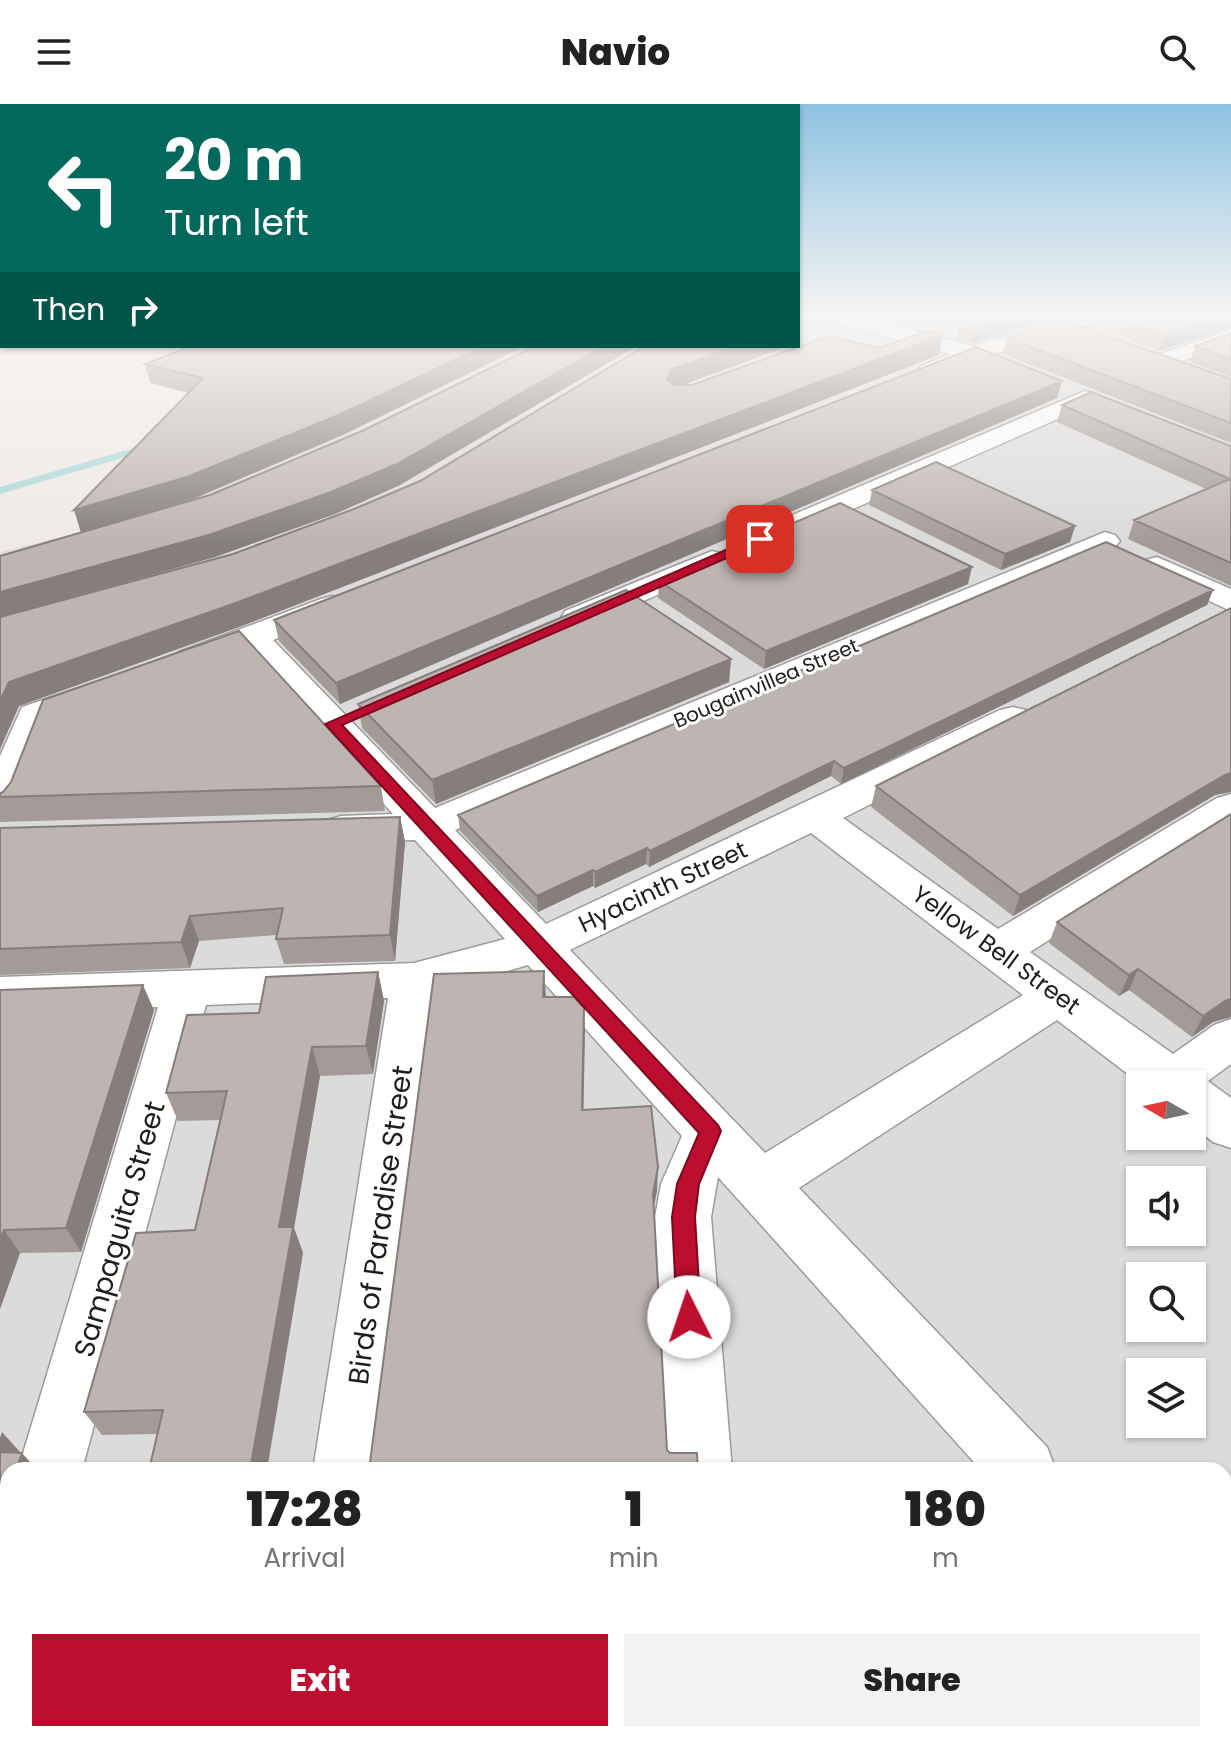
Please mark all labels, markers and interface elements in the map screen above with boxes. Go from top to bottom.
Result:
text: Navio [561,27,670,78]
icon: menu [32,30,76,74]
icon: search [1155,30,1199,74]
text: 20 m [164,121,304,200]
icon: left [32,136,136,240]
text: Turn left [164,197,309,248]
text: Then [32,288,105,331]
icon: right [121,288,165,332]
pin [726,505,794,573]
icon: arrive [738,517,782,561]
street label: Bougainvillea Street [669,631,863,735]
street label: Hyacinth Street [573,833,753,940]
street label: Yellow Bell Street [906,877,1087,1022]
street label: Birds of Paradise Street [339,1063,422,1387]
north arrow [1126,1070,1206,1150]
map controls [1126,1070,1206,1438]
street label: Sampaguita Street [64,1097,175,1362]
button: sound [1126,1166,1206,1246]
button: search [1126,1262,1206,1342]
position arrow [647,1275,731,1359]
button: layers [1126,1358,1206,1438]
text: 17:28 [246,1476,363,1543]
text: 1 [624,1476,643,1543]
text: 180 [905,1476,986,1543]
text: Arrival [263,1540,345,1576]
text: min [609,1540,659,1576]
text: m [932,1540,959,1576]
button: Exit [32,1634,608,1726]
button: Share [624,1634,1200,1726]

